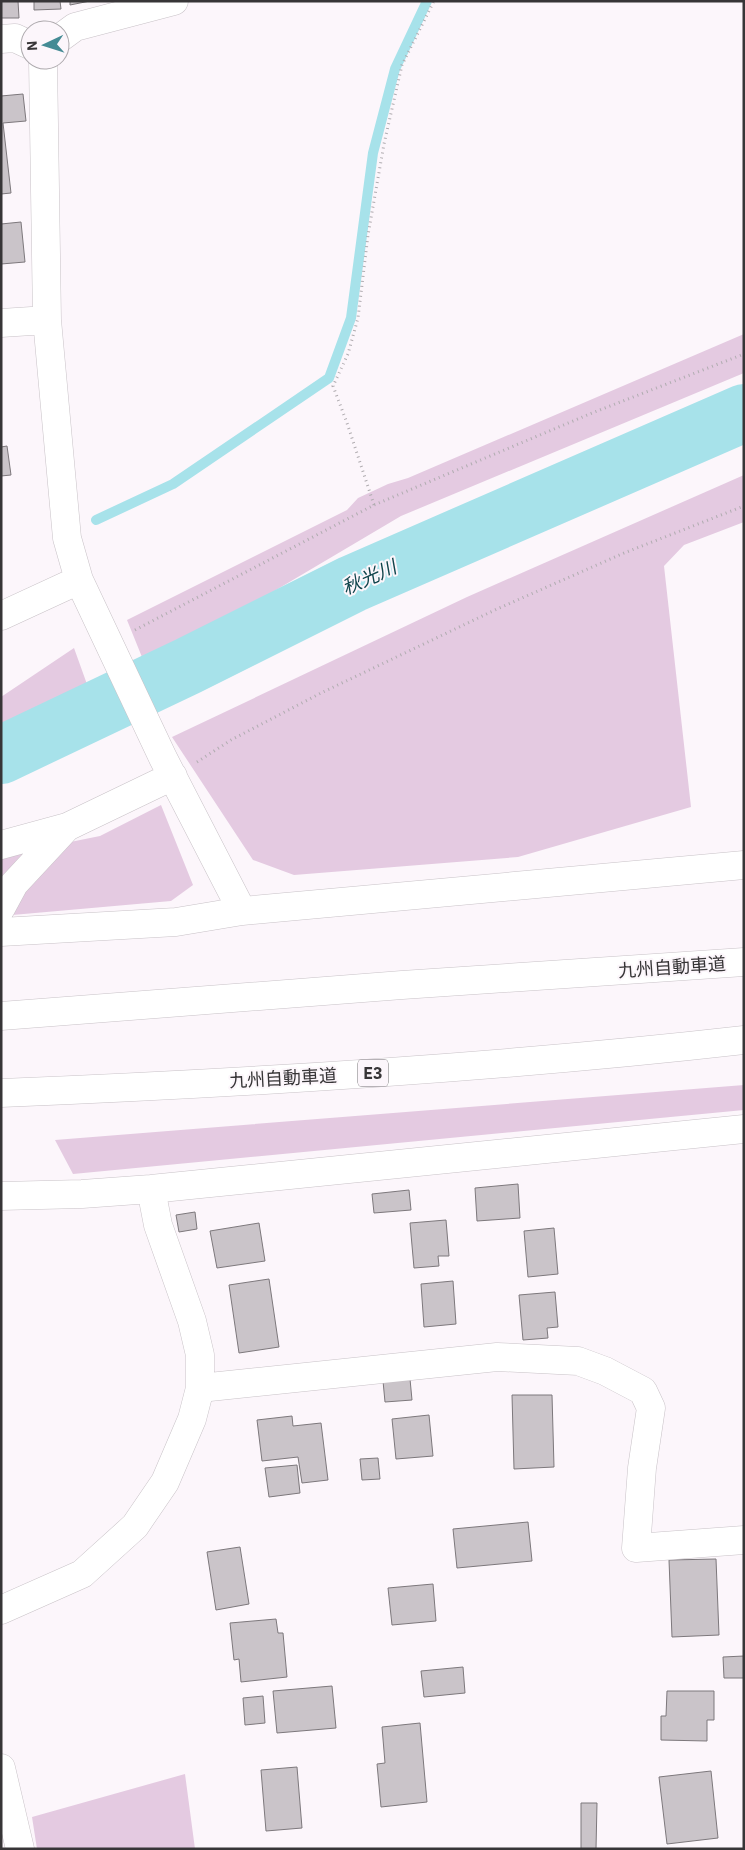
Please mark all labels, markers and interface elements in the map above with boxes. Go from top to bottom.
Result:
north arrow [20,20,70,70]
text: N [23,40,41,52]
water label: 秋光川 [338,554,402,600]
street label: 九州自動車道 [617,952,727,982]
road number: E3 [358,1060,388,1086]
street label: 九州自動車道 [228,1064,338,1092]

